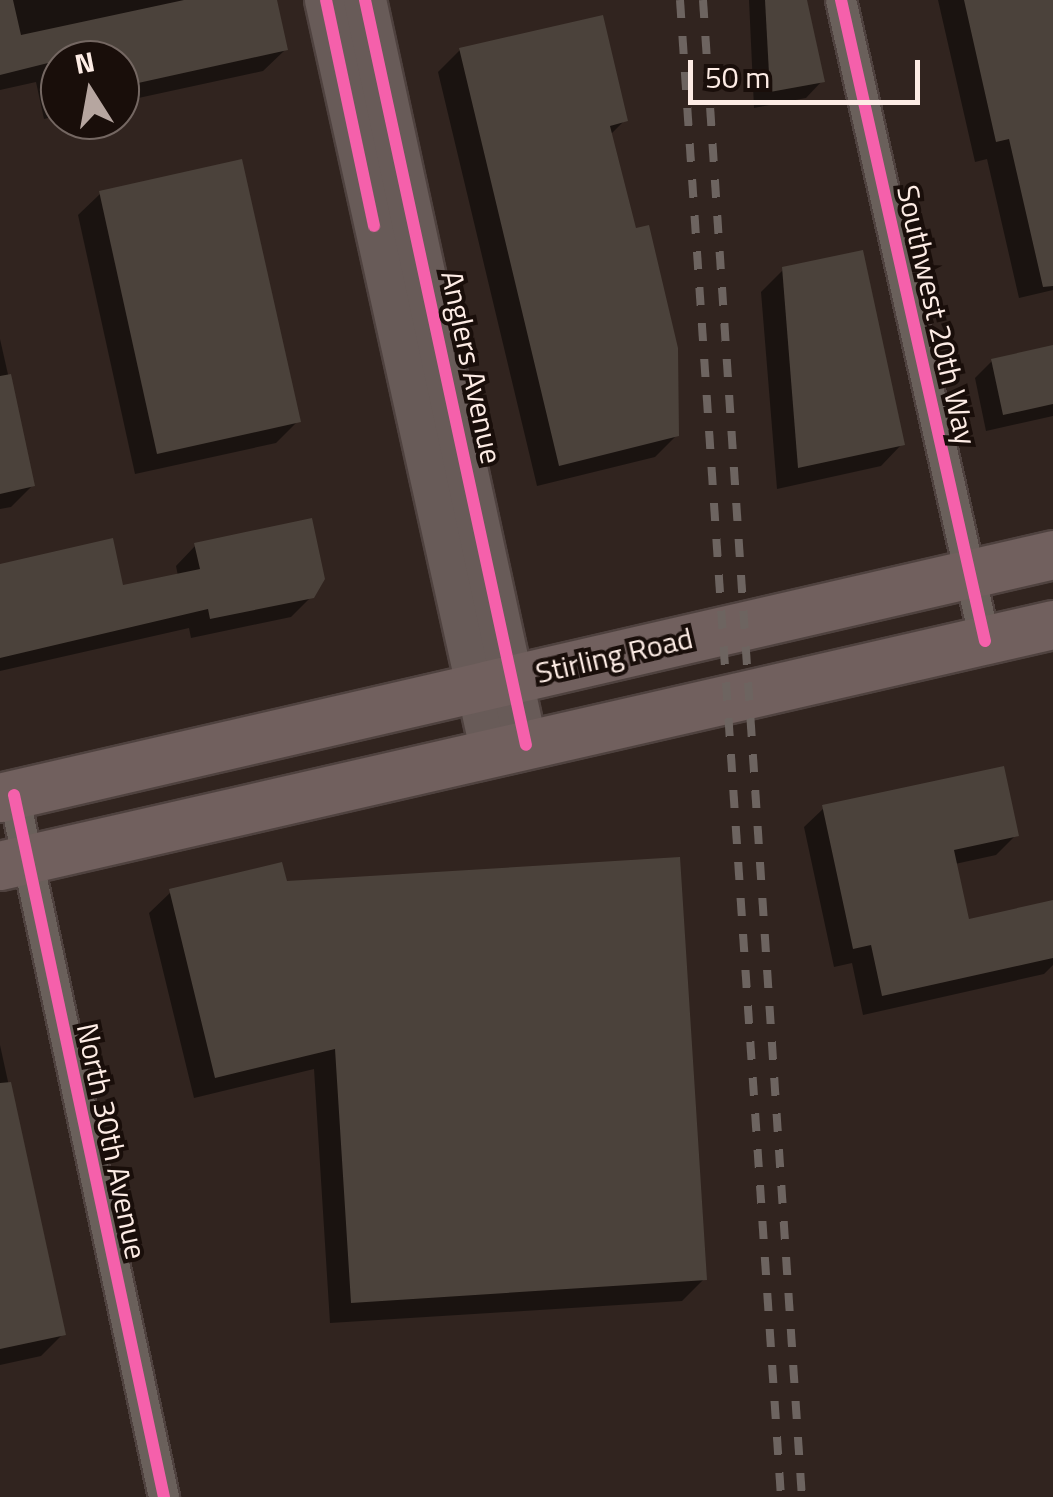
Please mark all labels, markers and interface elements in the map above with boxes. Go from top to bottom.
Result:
text: N [71,39,98,85]
north arrow [40,40,140,140]
scale bar [693,40,926,102]
text: 50 m [705,54,770,100]
street label: Southwest 20th Way [890,181,984,449]
street label: Anglers Avenue [434,267,510,467]
street label: Stirling Road [532,619,696,691]
street label: North 30th Avenue [69,1020,155,1262]

